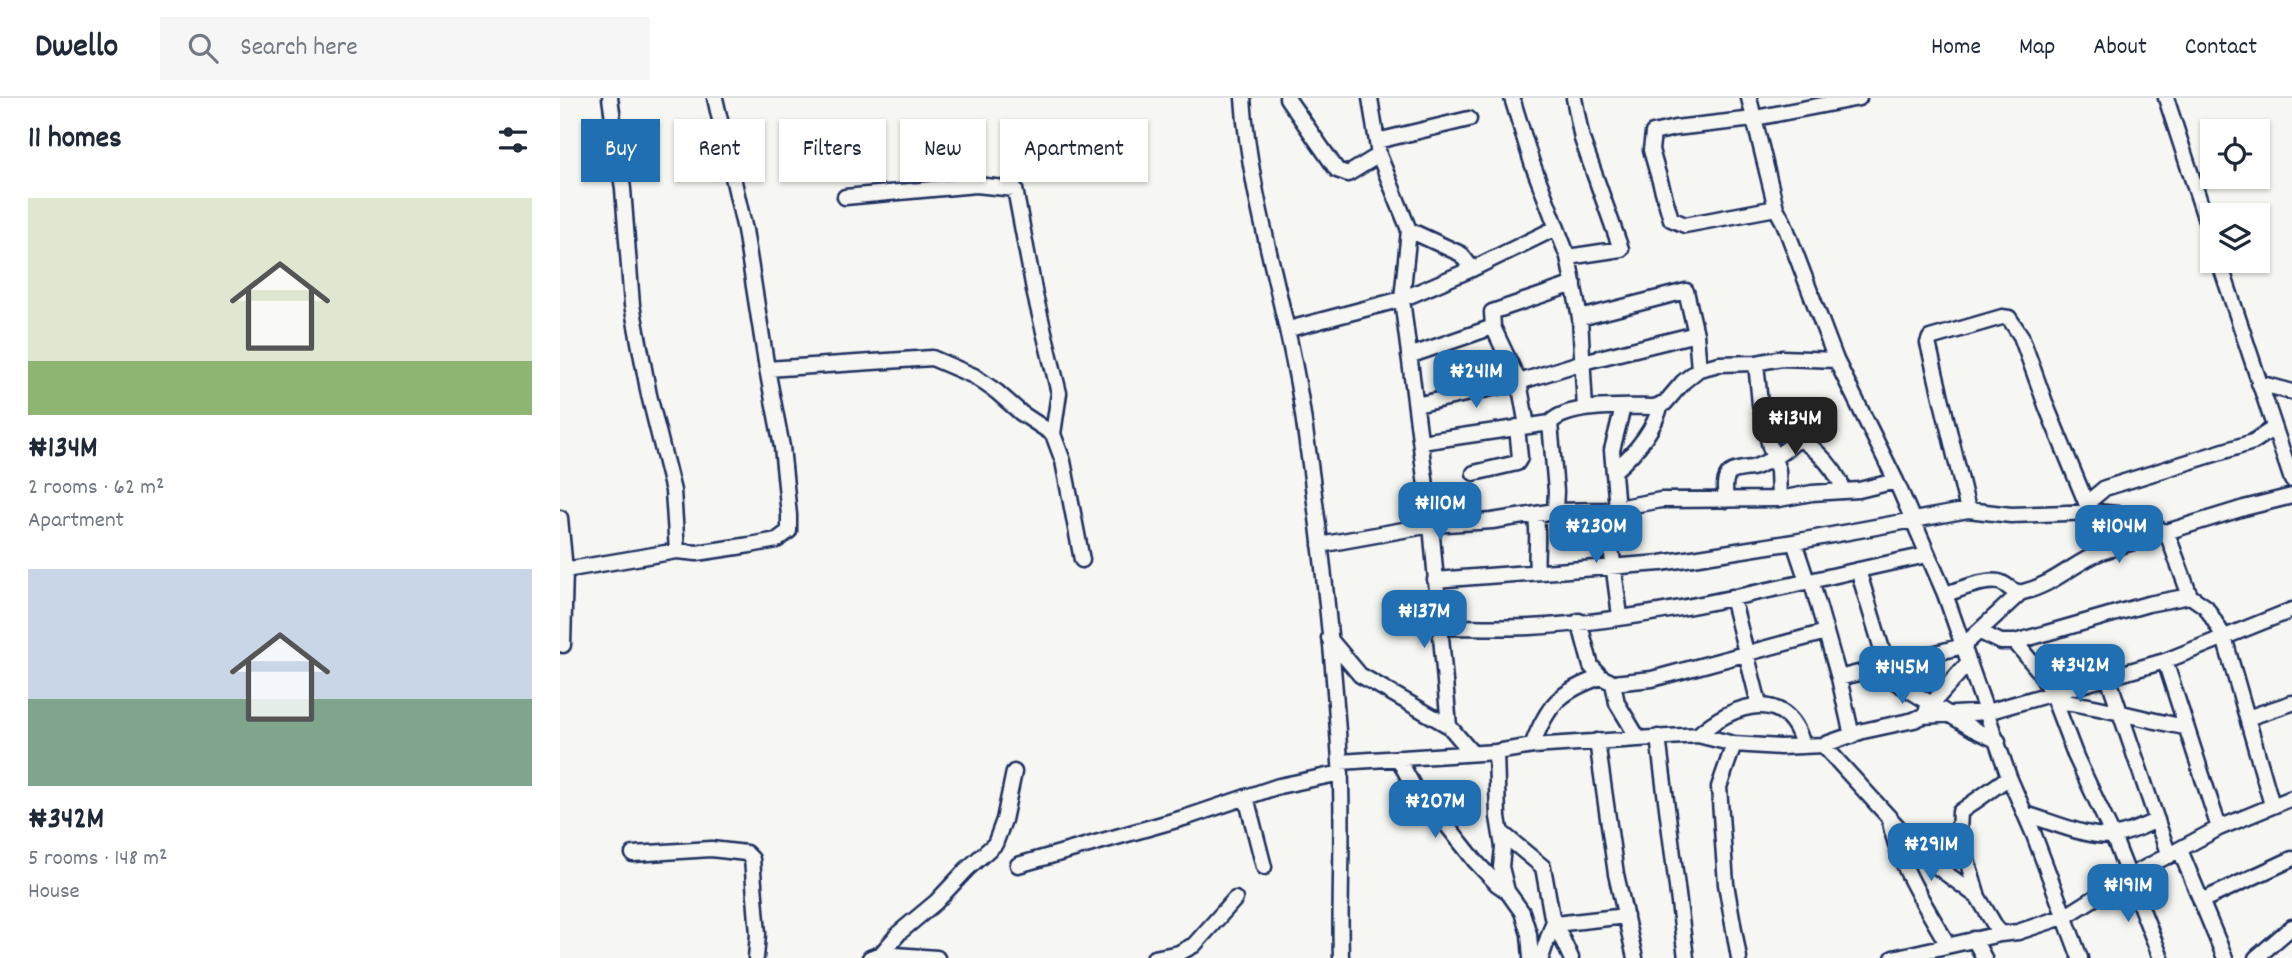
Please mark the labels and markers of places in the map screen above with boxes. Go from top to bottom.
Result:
pin: ₦241M [1427,350,1525,410]
pin: ₦134M [1746,398,1844,457]
pin: ₦110M [1391,482,1489,542]
pin: ₦230M [1547,505,1645,565]
pin: ₦104M [2070,505,2168,565]
pin: ₦137M [1375,590,1473,650]
pin: ₦342M [2031,644,2129,704]
pin: ₦145M [1853,646,1951,706]
pin: ₦207M [1386,780,1484,840]
pin: ₦291M [1882,824,1980,883]
pin: ₦191M [2079,864,2177,924]

